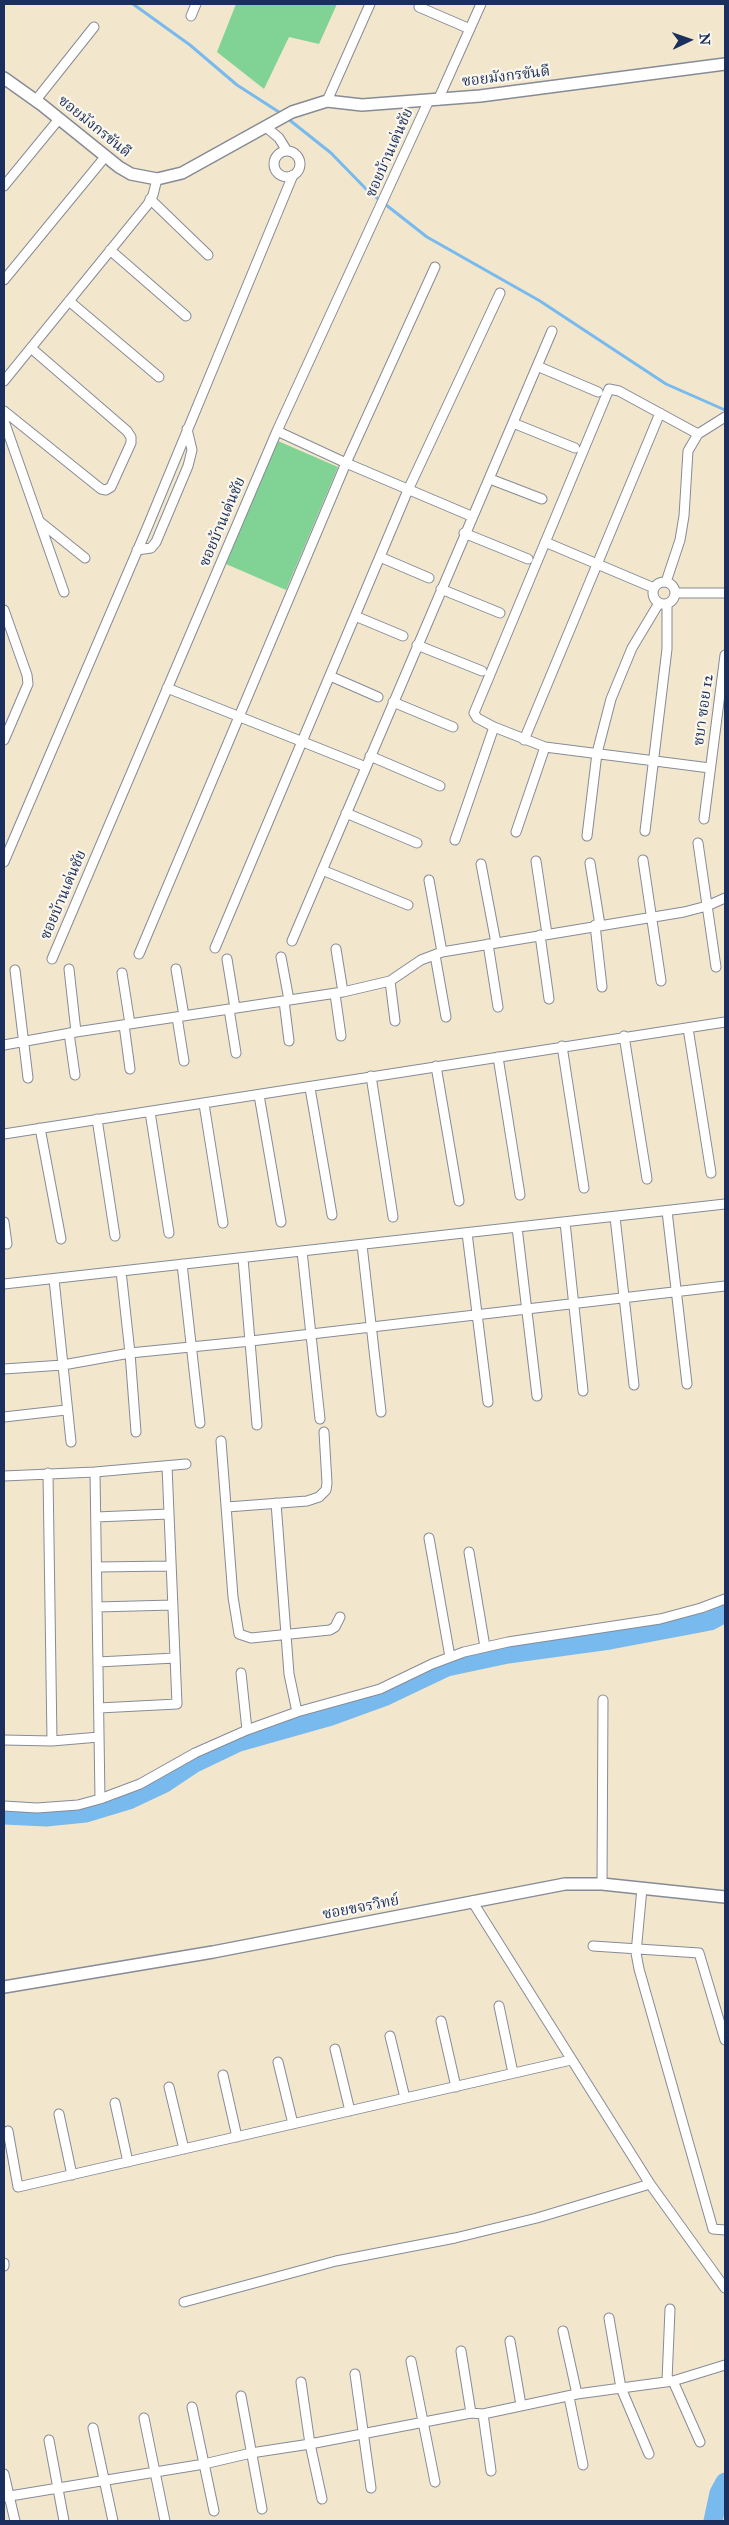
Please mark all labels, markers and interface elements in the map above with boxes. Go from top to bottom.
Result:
north arrow [664,15,714,65]
text: N [696,33,713,46]
street label: ซอยมังกรขันดี [461,63,551,91]
street label: ซอยมังกรขันดี [54,92,134,162]
street label: ซอยบ้านเด่นชัย [362,106,418,200]
street label: ซอยบ้านเด่นชัย [196,474,250,570]
street label: ชบา ซอย 12 [690,673,718,747]
street label: ซอยบ้านเด่นชัย [37,847,91,943]
street label: ซอยขจรวิทย์ [321,1892,401,1924]

